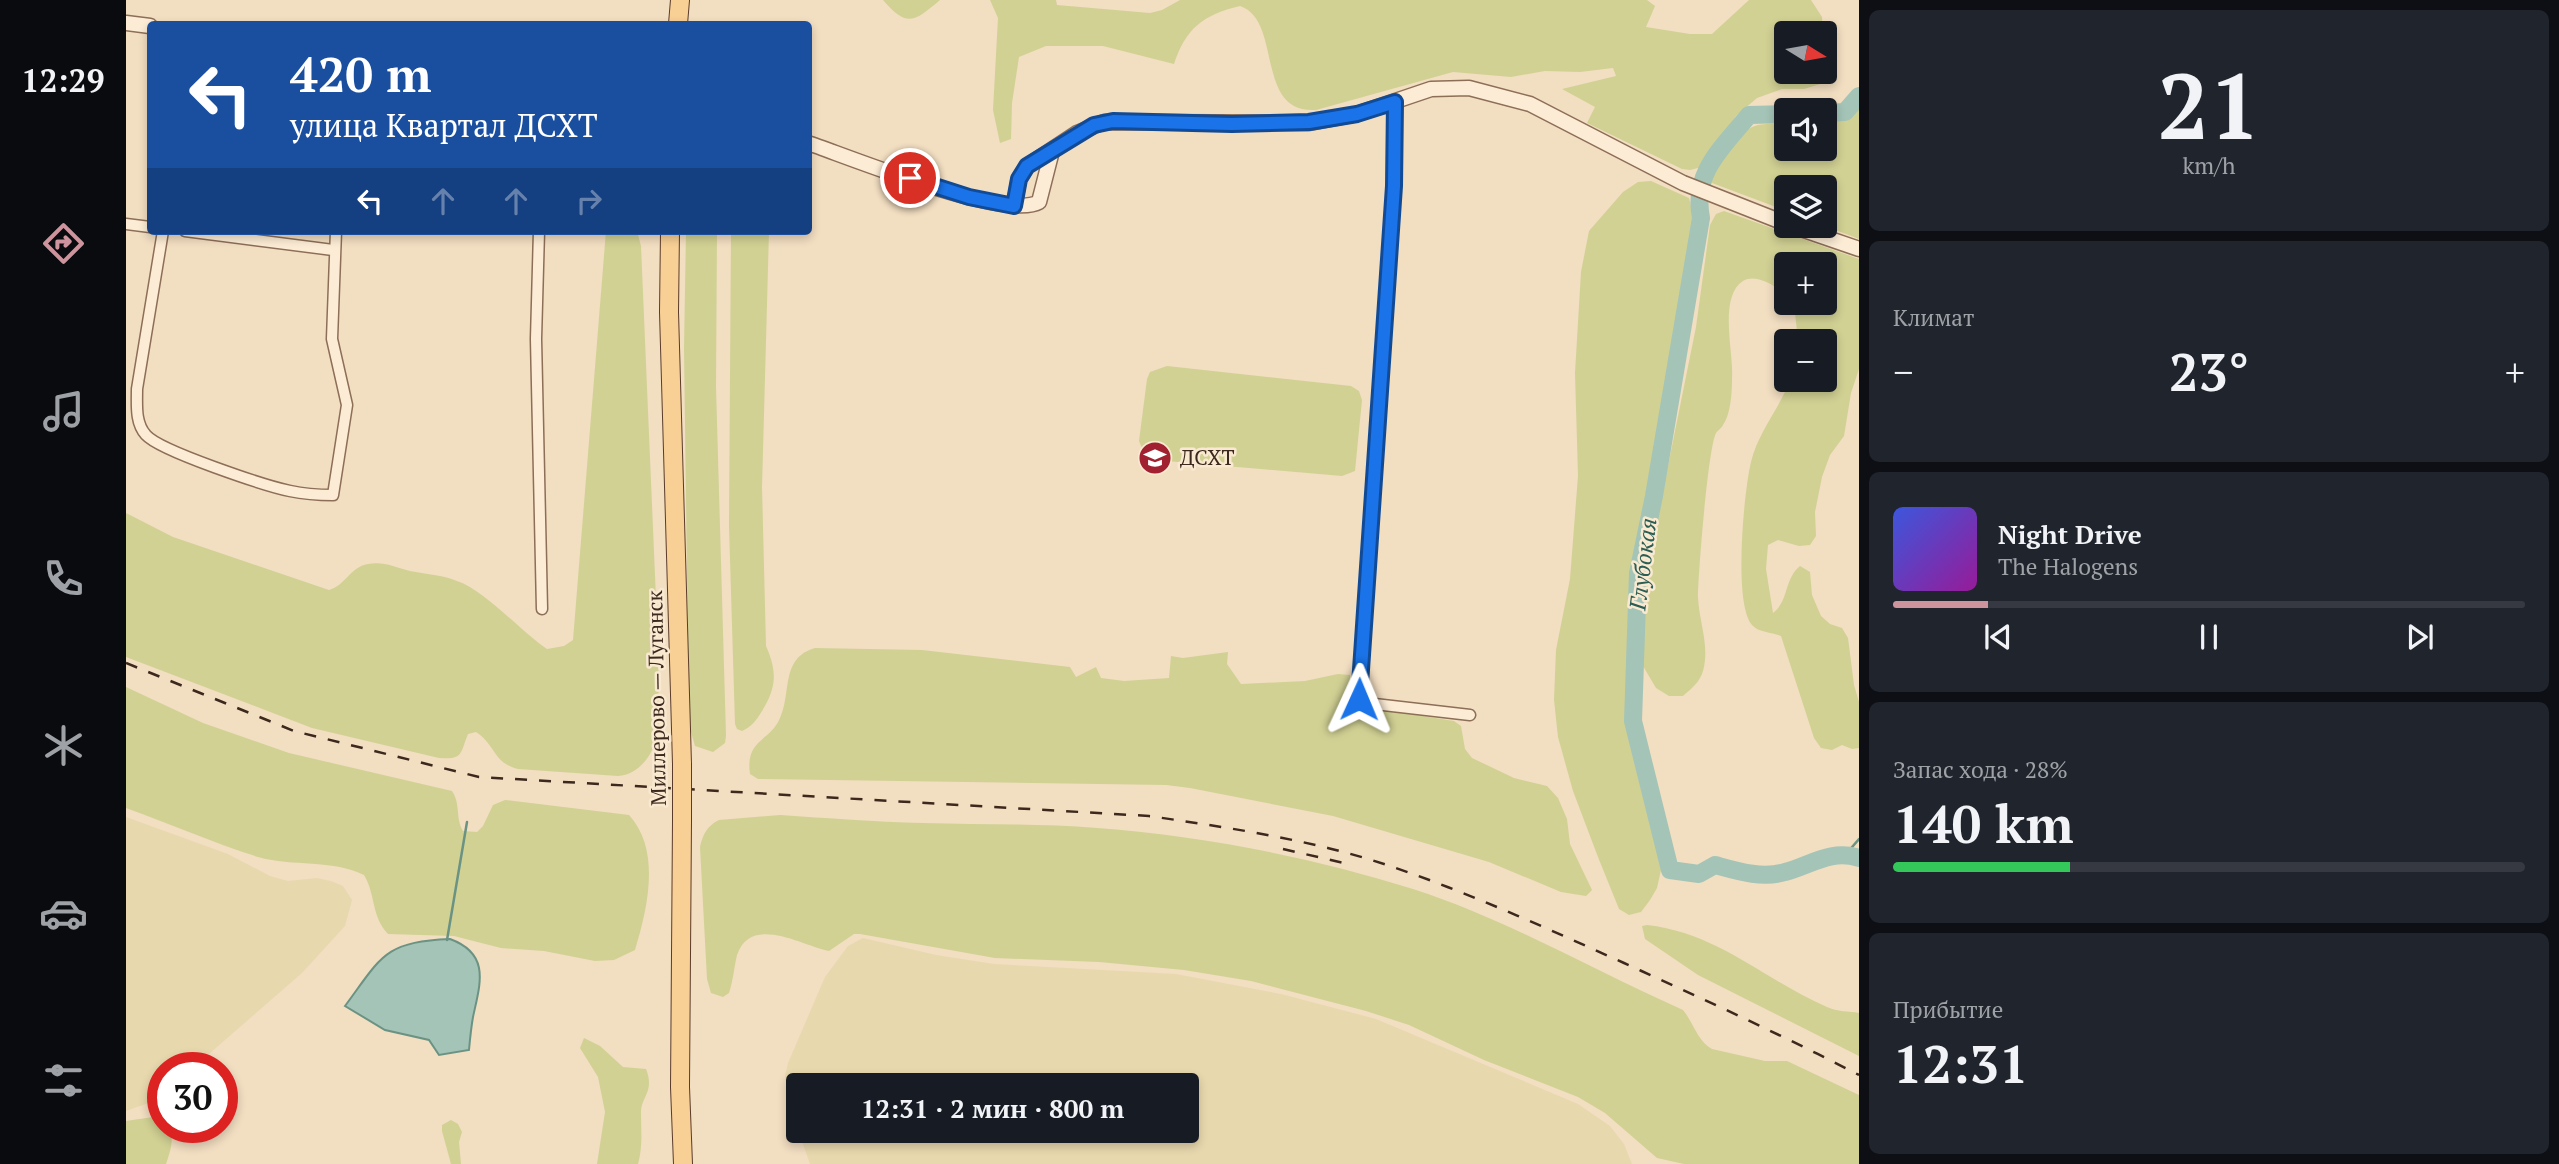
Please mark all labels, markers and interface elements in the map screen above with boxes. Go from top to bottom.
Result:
north arrow [1774,21,1838,84]
map controls [1774,21,1837,392]
text: 420 m [290,41,432,106]
text: 21 [2158,44,2260,165]
icon: left [175,49,266,140]
text: 12:29 [21,59,105,101]
button: sound [1774,98,1837,161]
text: улица Квартал ДСХТ [290,104,598,146]
pin [880,148,940,208]
text: km/h [2182,150,2236,181]
icon: arrive [891,159,929,197]
button: layers [1774,175,1837,238]
icon: left [351,182,389,220]
icon: ahead [424,182,462,220]
icon: ahead [497,182,535,220]
icon: right [570,182,608,220]
icon: directions [39,219,88,268]
button: + [1774,252,1837,315]
text: Климат [1893,302,1974,333]
button: − [1774,329,1837,392]
text: 23° [2169,337,2249,406]
text: − [1893,347,1913,397]
text: + [2505,347,2525,397]
icon: music [39,387,88,436]
school or university icon: ДСХТ [1136,439,1174,477]
place label: ДСХТ [1180,443,1235,471]
water label: Глубокая [1621,516,1664,613]
text: Night Drive [1998,517,2142,551]
text: The Halogens [1998,551,2138,582]
icon: phone [39,554,88,603]
street label: Миллерово — Луганск [640,589,672,806]
icon: previous [1979,618,2017,656]
icon: pause [2190,618,2228,656]
icon: next [2401,618,2439,656]
position arrow [1322,662,1396,736]
icon: climate [39,721,88,770]
text: Запас хода · 28% [1893,754,2068,785]
text: 140 km [1893,789,2074,858]
icon: car [39,889,88,938]
text: Прибытие [1893,994,2003,1025]
text: 12:31 [1893,1029,2028,1098]
speed limit sign: 30 [147,1052,238,1143]
icon: filters [39,1056,88,1105]
text: 12:31 · 2 мин · 800 m [861,1091,1124,1125]

